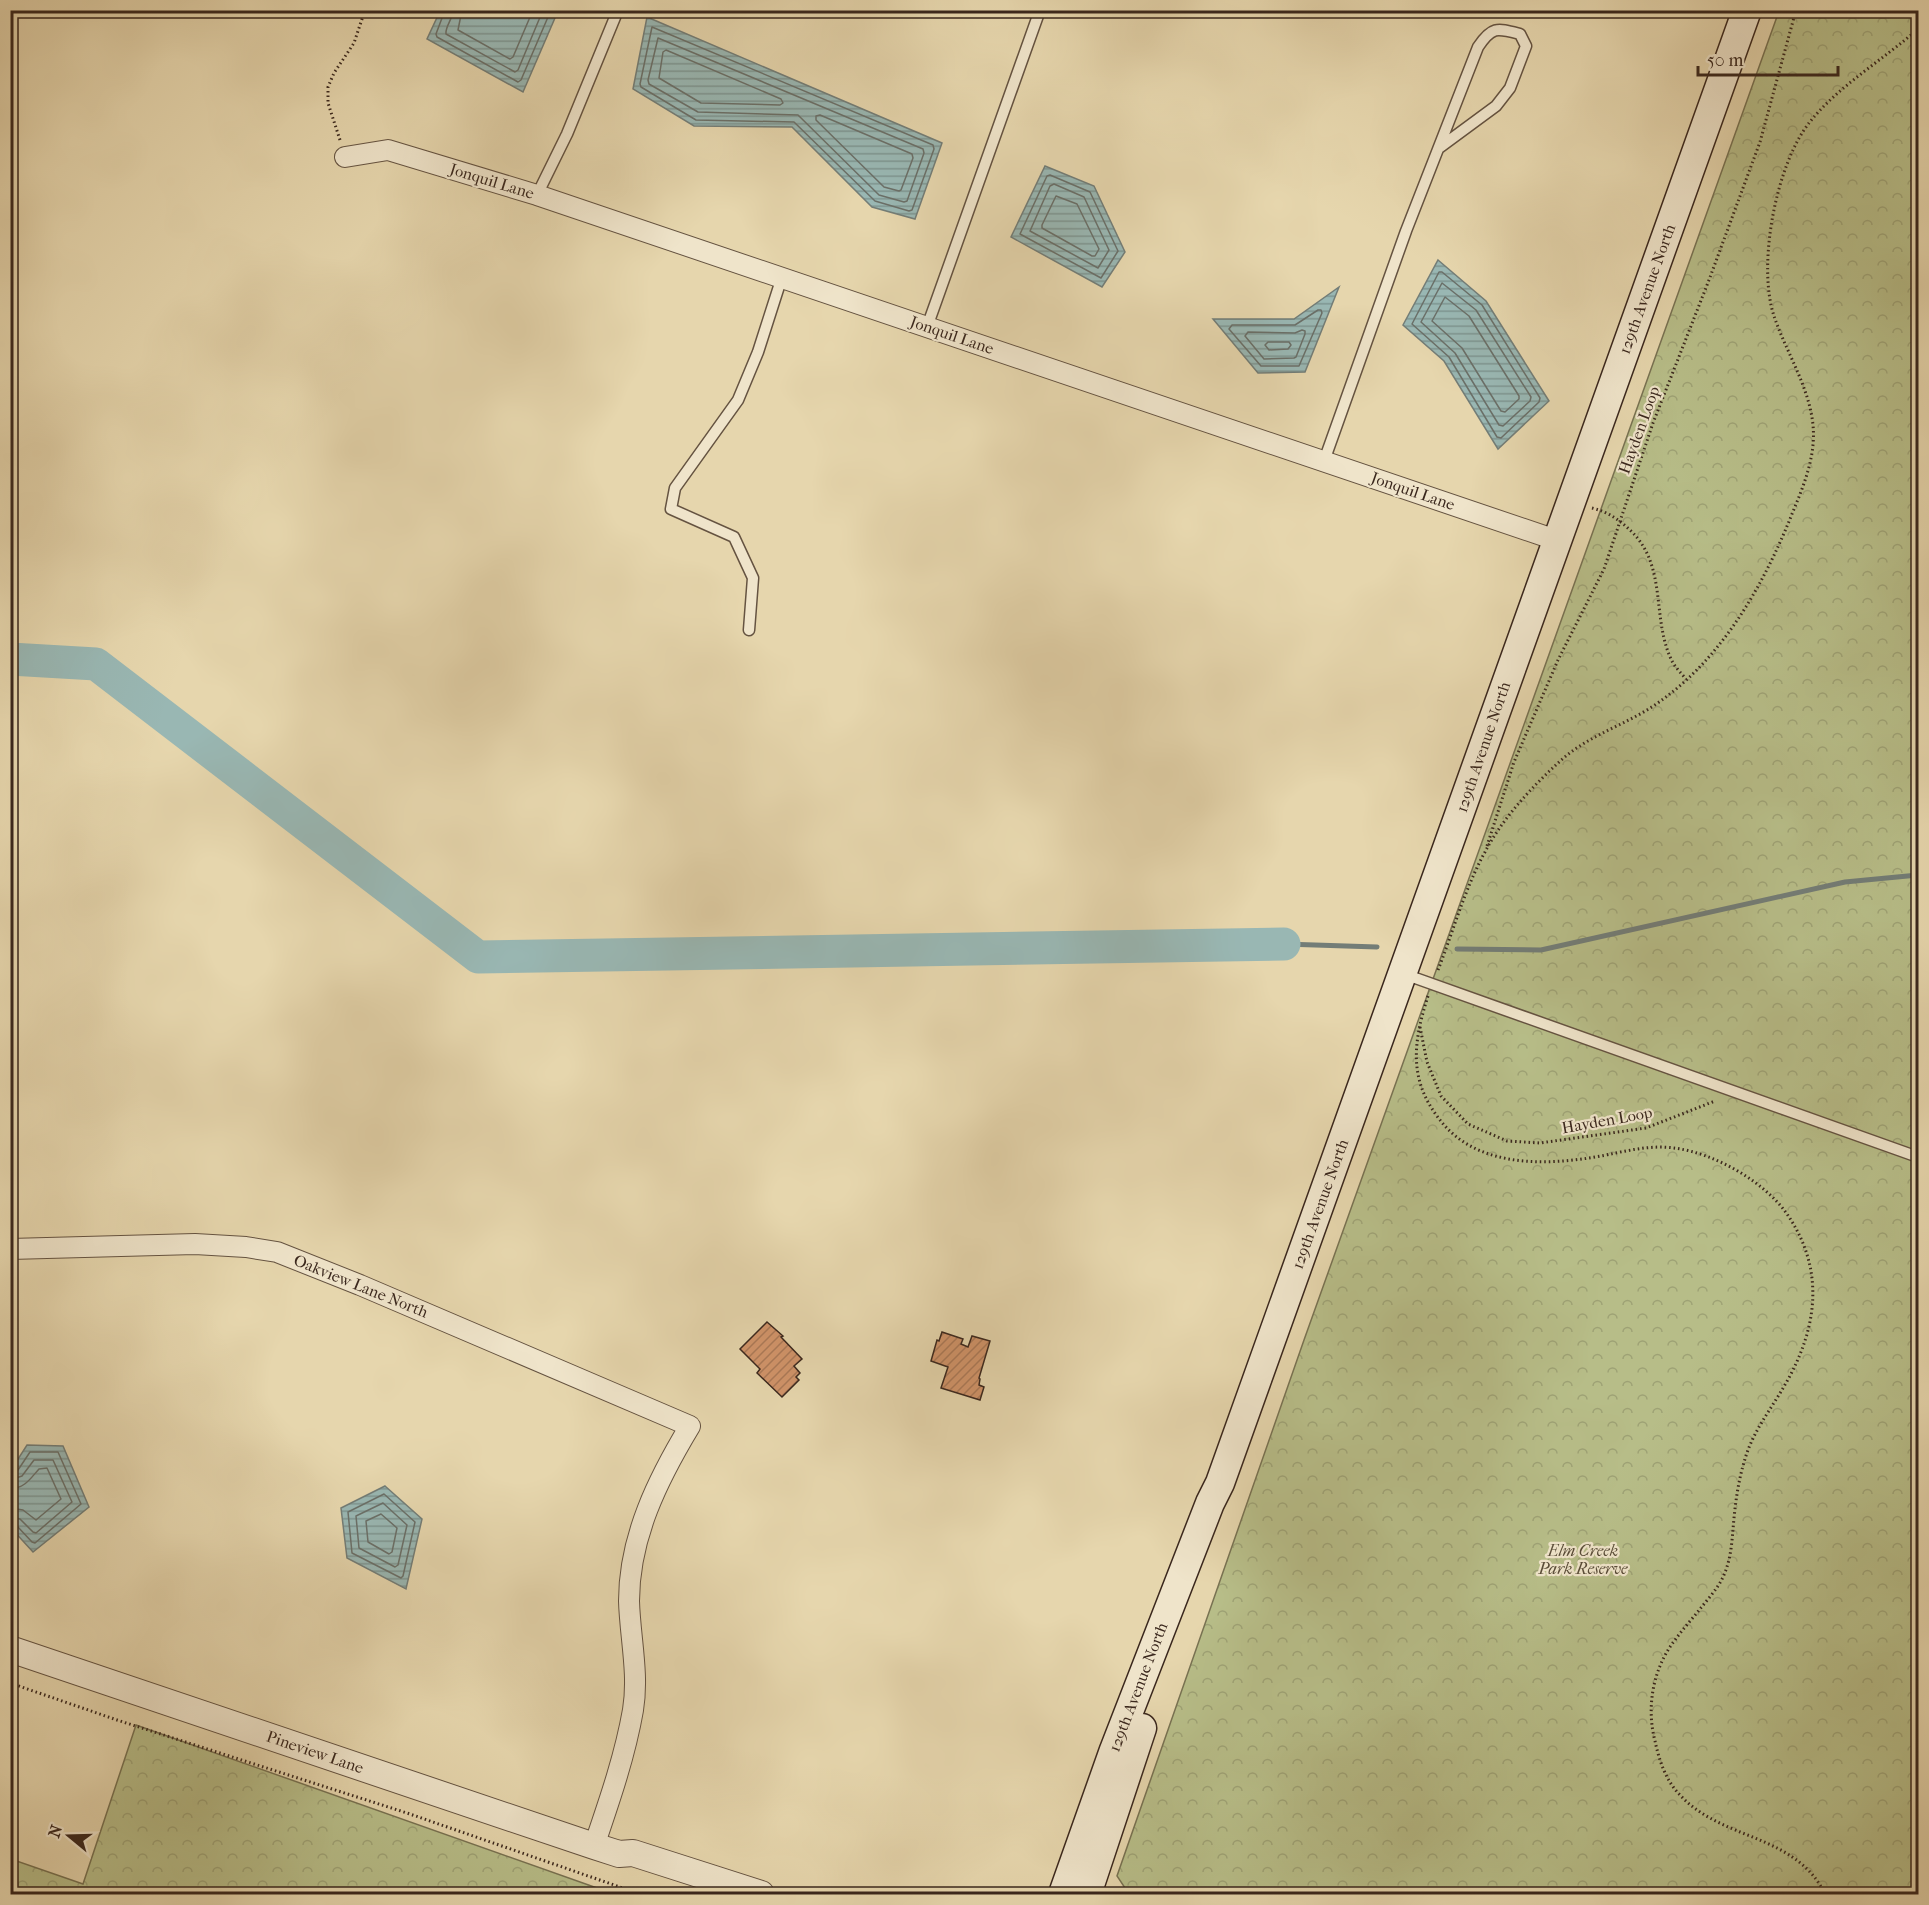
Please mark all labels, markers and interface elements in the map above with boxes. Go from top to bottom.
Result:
scale bar [1698,39,1838,77]
text: 50 m [1707,50,1744,71]
street label: Jonquil Lane [446,159,536,203]
street label: 129th Avenue North [1615,221,1679,357]
street label: Jonquil Lane [906,311,996,358]
street label: Hayden Loop [1614,383,1664,476]
street label: Jonquil Lane [1367,467,1457,514]
street label: 129th Avenue North [1452,679,1514,815]
street label: Hayden Loop [1560,1103,1654,1137]
street label: 129th Avenue North [1288,1136,1352,1272]
street label: Oakview Lane North [291,1250,431,1322]
park label: Elm Creek Park Reserve [1537,1541,1628,1578]
street label: 129th Avenue North [1105,1620,1171,1754]
street label: Pineview Lane [264,1727,366,1778]
north arrow [39,1806,99,1866]
text: N [44,1822,67,1840]

